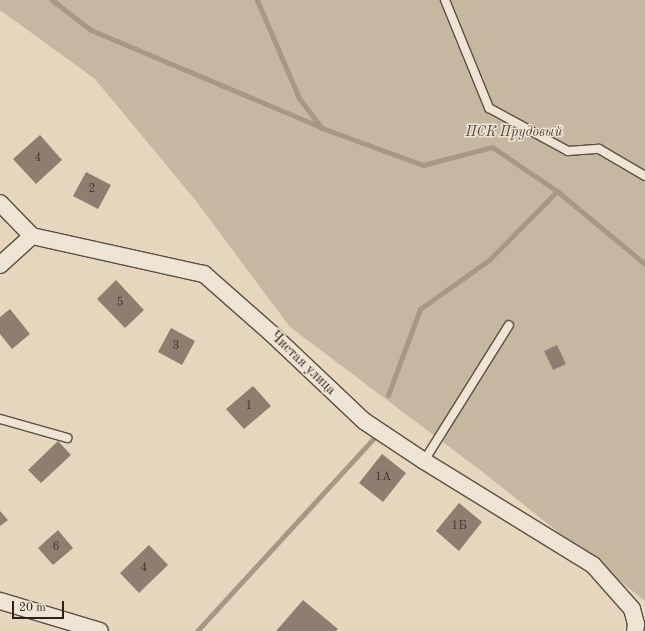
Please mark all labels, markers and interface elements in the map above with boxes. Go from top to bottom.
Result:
park label: ПСК Прудовый [466,124,562,140]
house number: 4 [35,152,41,166]
house number: 2 [89,183,95,197]
house number: 5 [117,297,123,311]
street label: Чистая улица [267,328,339,398]
house number: 3 [173,340,179,354]
house number: 1 [246,400,252,414]
house number: 1А [375,471,391,485]
house number: 1Б [451,520,467,534]
house number: 6 [53,541,59,555]
house number: 4 [141,562,147,576]
scale bar [14,593,66,619]
text: 20 m [19,602,46,614]

